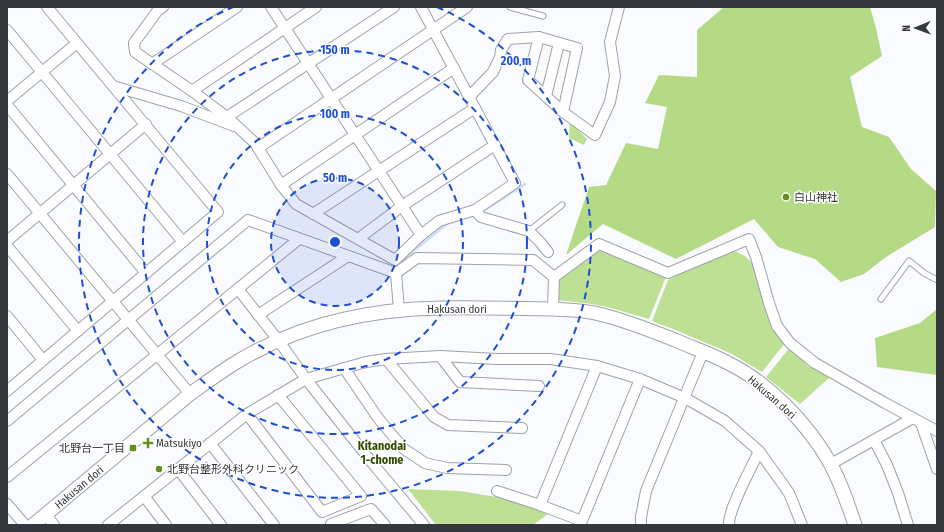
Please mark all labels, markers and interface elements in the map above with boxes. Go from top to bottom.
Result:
north arrow [896,8,936,48]
text: N [900,25,913,32]
text: 150 m [320,43,350,57]
text: 200 m [500,54,531,68]
text: 100 m [320,107,350,121]
text: 50 m [323,171,347,185]
place label: 白山神社 [794,191,838,204]
marker: 白山神社 [781,192,791,202]
centre of rings [328,235,342,249]
street label: Hakusan dori [427,303,487,316]
street label: Hakusan dori [745,373,799,422]
place label: Matsukiyo [156,437,202,450]
marker: Matsukiyo [143,438,153,448]
district label: Kitanodai 1-chome [358,439,406,467]
place label: 北野台一丁目 [59,442,125,455]
marker: 北野台一丁目 [128,443,138,453]
street label: Hakusan dori [52,463,106,512]
place label: 北野台整形外科クリニック [167,463,299,476]
marker: 北野台整形外科クリニック [154,464,164,474]

